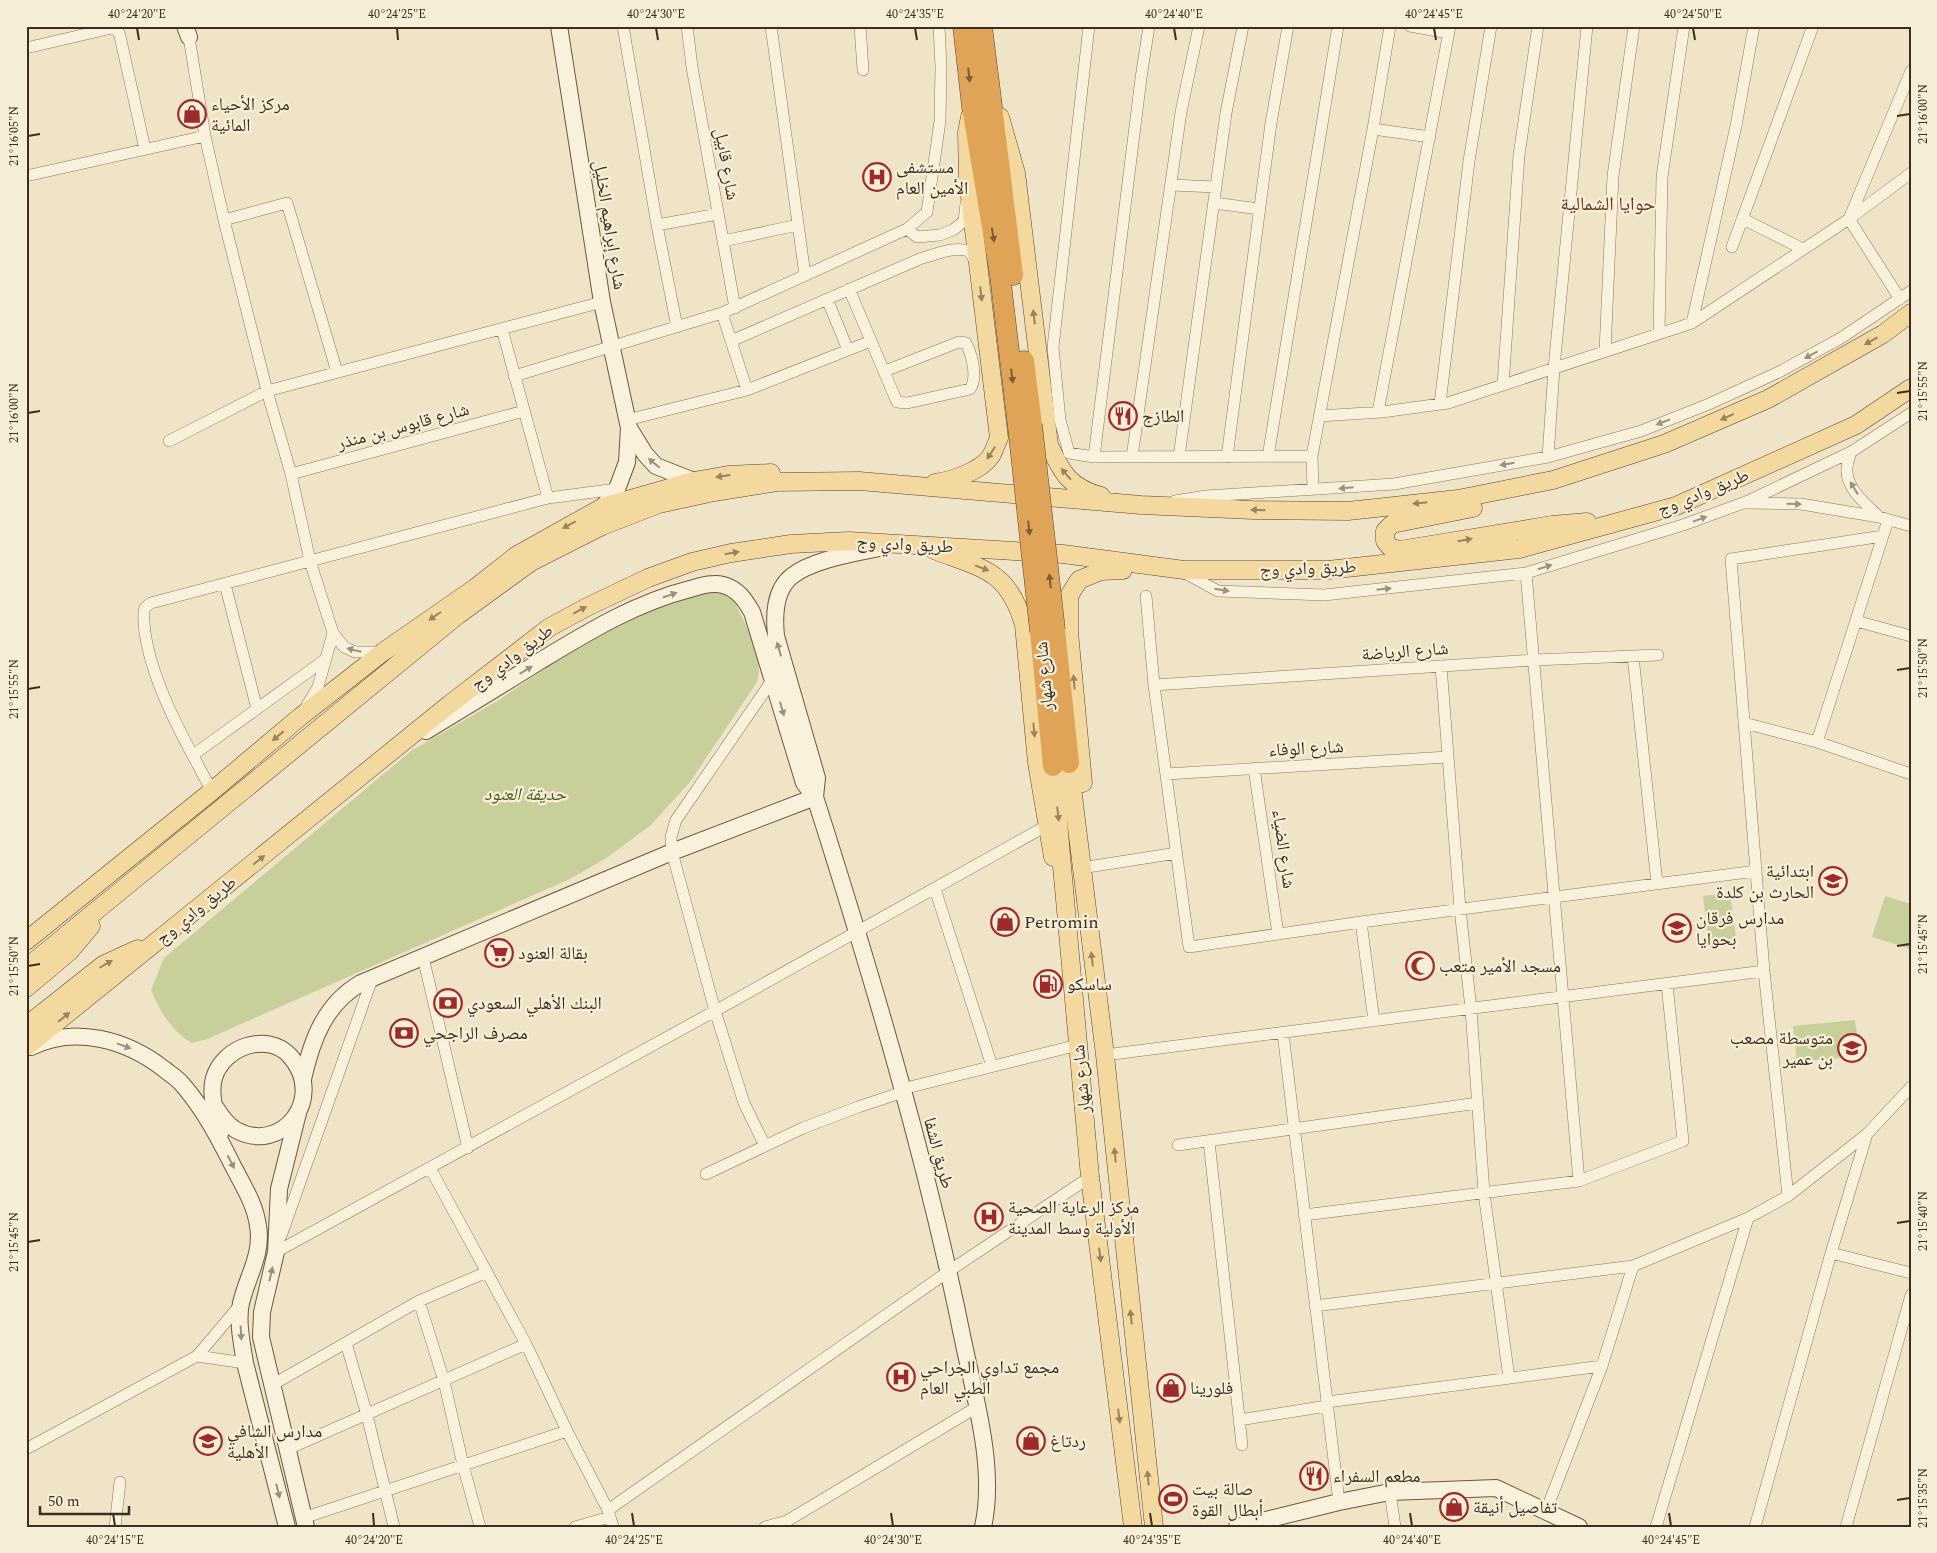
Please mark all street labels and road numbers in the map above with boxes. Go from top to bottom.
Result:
street label: شارع قابيل [707,126,746,202]
street label: شارع إبراهيم الخليل [586,158,633,292]
street label: شارع قابوس بن منذر [333,396,472,457]
street label: طريق وادي وج [1653,462,1753,524]
street label: طريق وادي وج [856,528,954,561]
street label: طريق وادي وج [1259,553,1357,584]
street label: طريق وادي وج [465,617,560,698]
street label: شارع الرياضة [1361,635,1449,668]
street label: شارع شهار [1028,640,1061,712]
street label: شارع الوفاء [1268,733,1344,764]
street label: شارع الضياء [1265,808,1302,890]
street label: طريق وادي وج [150,869,243,952]
street label: شارع شهار [1065,1043,1098,1115]
street label: طريق الشفا [916,1114,961,1192]

